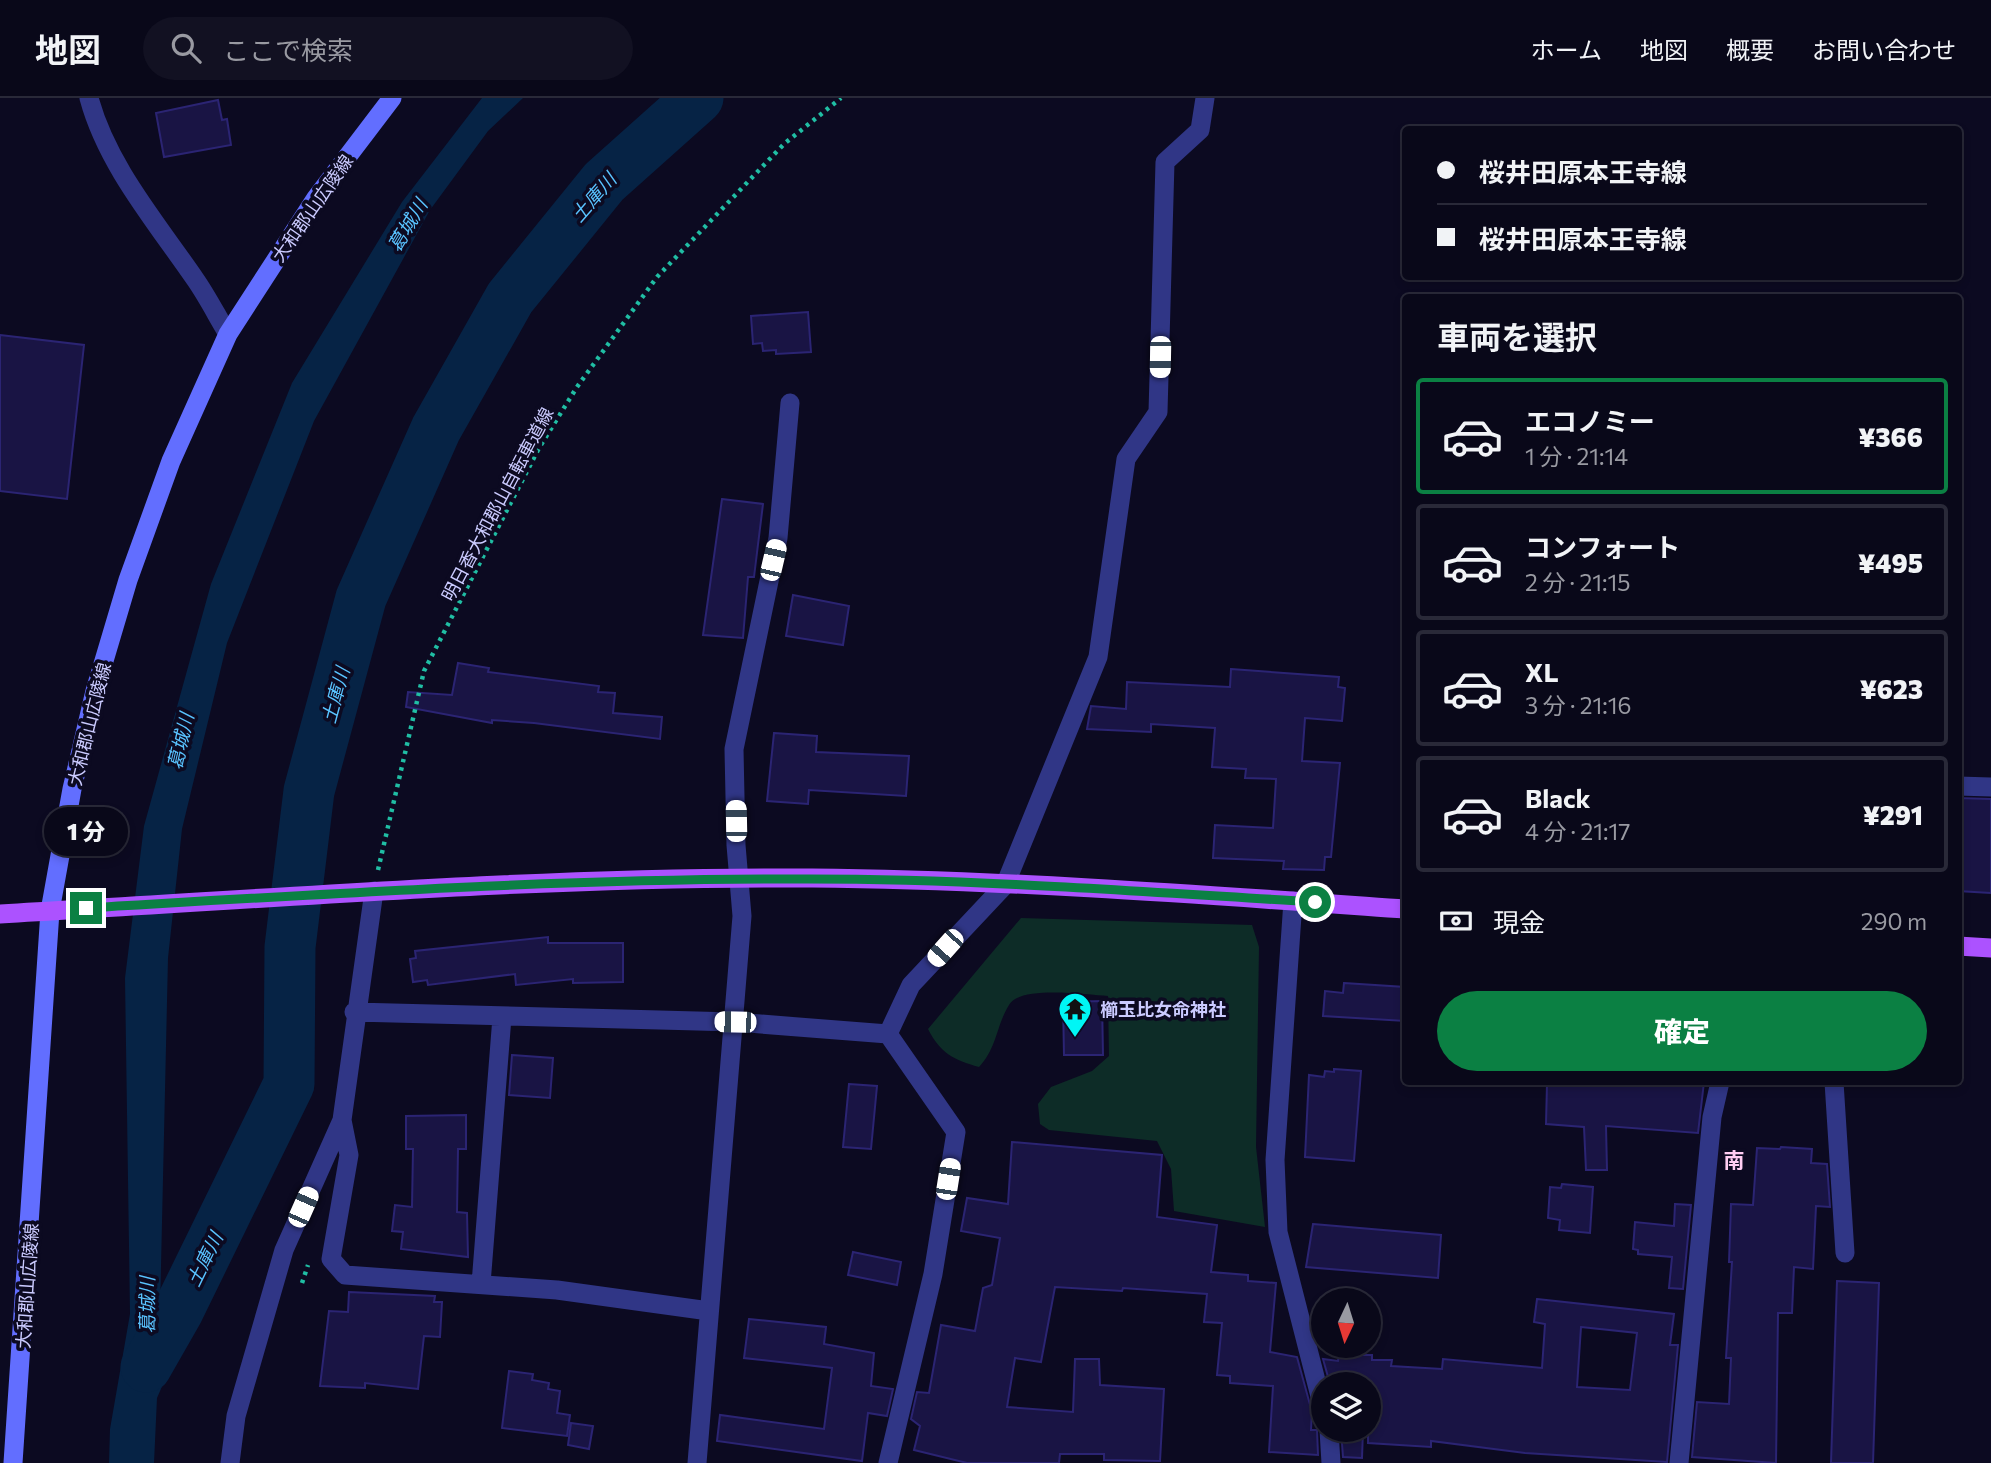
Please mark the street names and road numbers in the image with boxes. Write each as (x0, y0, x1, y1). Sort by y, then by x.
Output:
street label: 大和郡山広陵線 (267, 150, 357, 266)
street label: 明日香大和郡山自転車道線 (437, 403, 557, 605)
street label: 大和郡山広陵線 (63, 660, 115, 788)
street label: 大和郡山広陵線 (12, 1222, 42, 1350)

